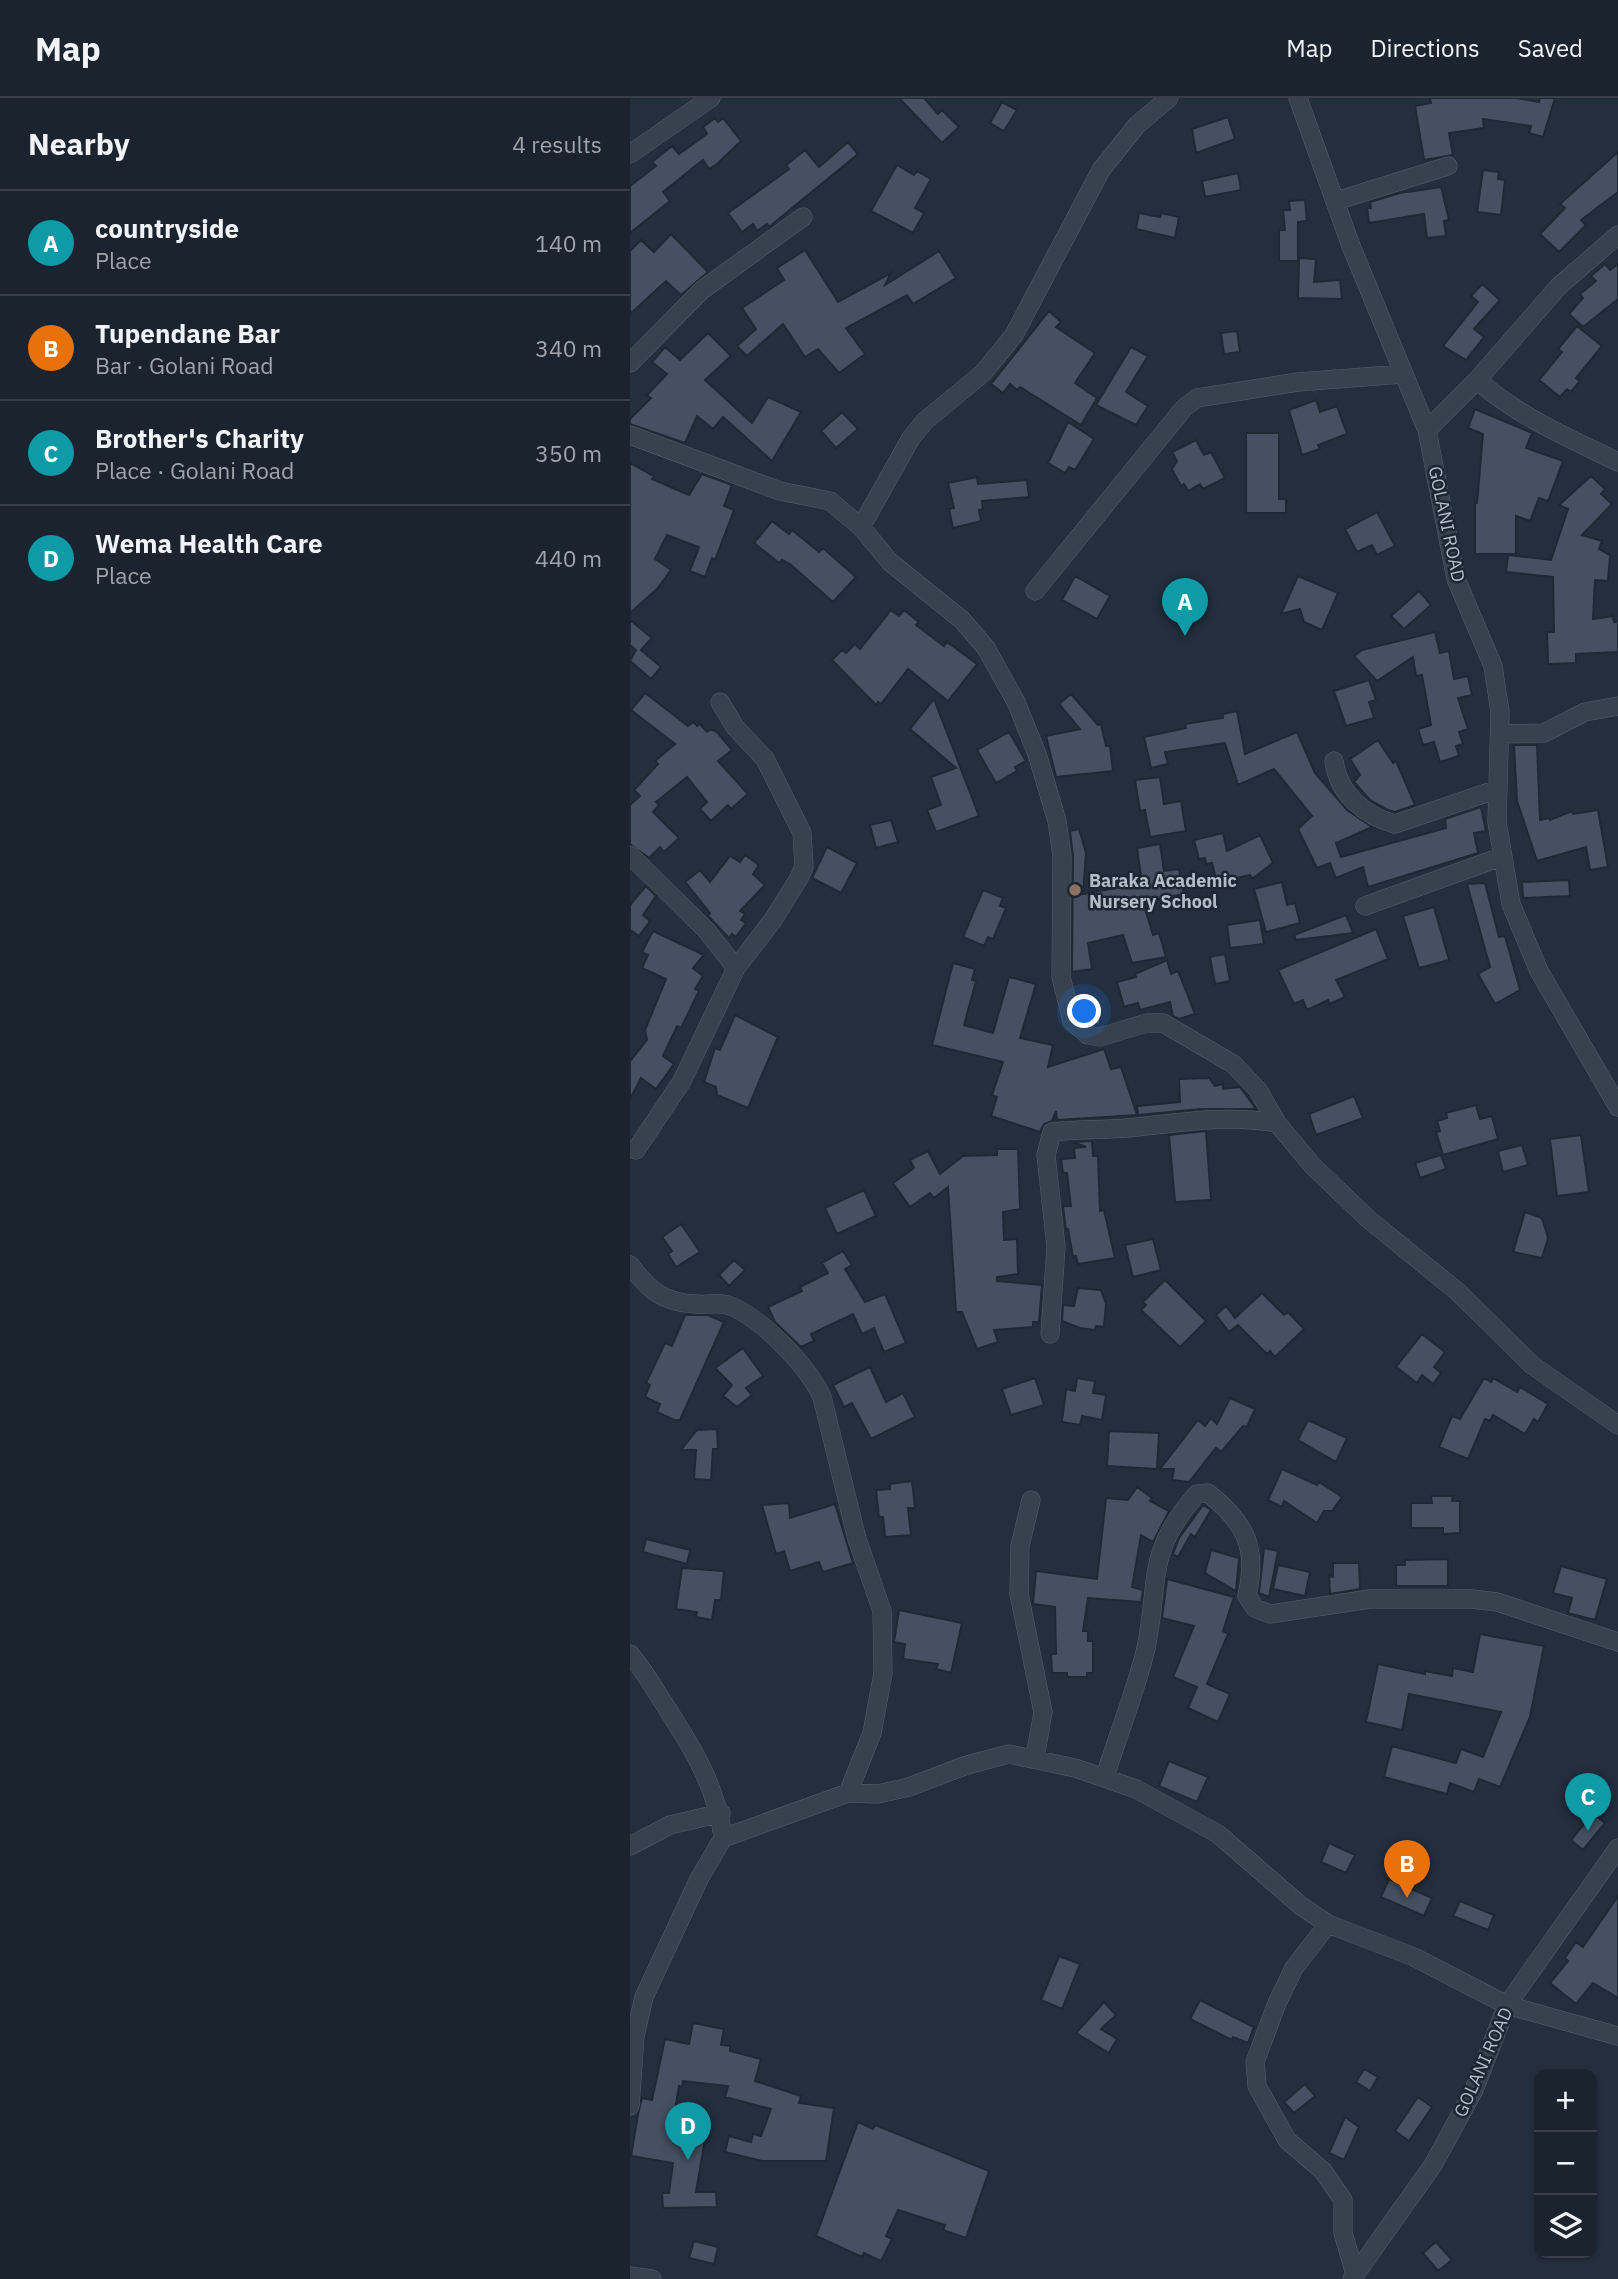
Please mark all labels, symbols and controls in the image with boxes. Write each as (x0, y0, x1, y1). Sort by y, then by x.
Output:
text: Map (35, 27, 101, 70)
text: Map (1286, 32, 1332, 64)
text: Directions (1370, 32, 1480, 64)
text: Saved (1518, 32, 1583, 64)
text: Nearby (28, 124, 130, 163)
text: 4 results (512, 129, 602, 159)
text: countryside (95, 211, 239, 245)
text: A (43, 228, 59, 258)
text: 140 m (535, 228, 602, 258)
text: Place (95, 245, 152, 275)
text: Tupendane Bar (95, 316, 280, 350)
text: B (43, 333, 59, 363)
text: 340 m (535, 333, 602, 363)
text: Bar · Golani Road (95, 350, 274, 380)
text: Brother's Charity (95, 421, 304, 455)
text: C (44, 438, 58, 468)
text: 350 m (535, 438, 602, 468)
text: Place · Golani Road (95, 455, 294, 485)
street label: GOLANI ROAD (1424, 464, 1470, 584)
text: Wema Health Care (95, 526, 323, 560)
text: D (43, 543, 59, 573)
text: 440 m (535, 543, 602, 573)
text: Place (95, 560, 152, 590)
pin: A (1162, 578, 1208, 636)
place label: Baraka Academic Nursery School (1089, 869, 1237, 913)
marker: Baraka Academic Nursery School (1067, 882, 1083, 898)
your location (1067, 994, 1101, 1028)
pin: C (1565, 1773, 1611, 1831)
pin: B (1384, 1840, 1430, 1898)
street label: GOLANI ROAD (1449, 2004, 1517, 2120)
map controls (1534, 2069, 1597, 2258)
button: + (1534, 2069, 1597, 2132)
pin: D (665, 2102, 711, 2160)
button: − (1534, 2132, 1597, 2195)
button: layers (1534, 2195, 1597, 2258)

